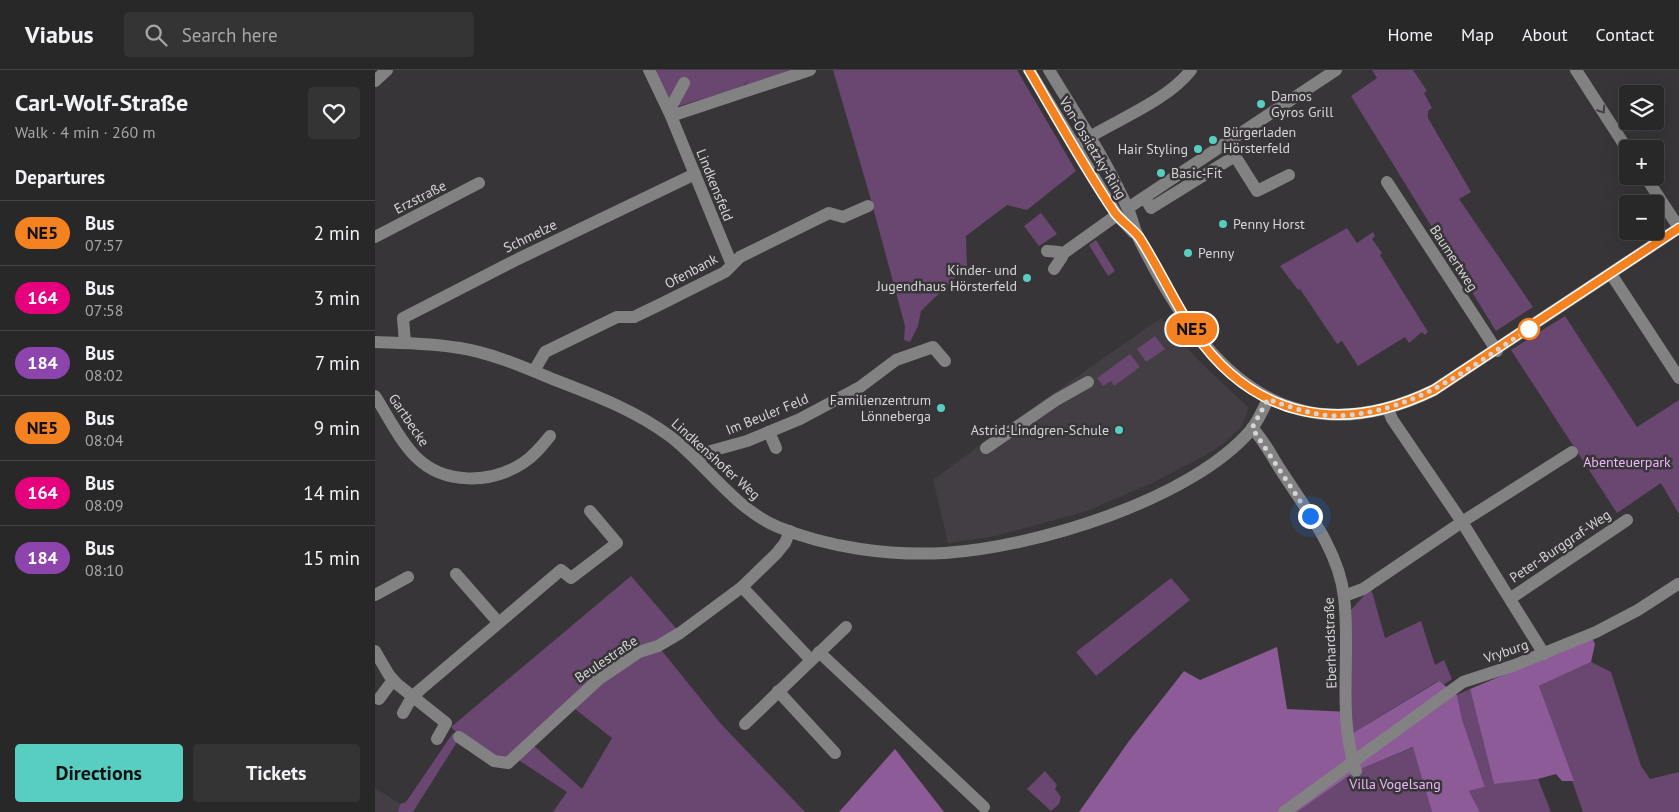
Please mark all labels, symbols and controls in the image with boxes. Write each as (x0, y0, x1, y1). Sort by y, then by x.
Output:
search box (124, 12, 474, 57)
text: Viabus (25, 19, 94, 50)
icon: search (142, 21, 170, 49)
text: Search here (182, 23, 278, 47)
text: Home (1387, 23, 1433, 46)
text: Map (1461, 23, 1494, 46)
text: About (1522, 23, 1568, 46)
text: Contact (1596, 23, 1654, 46)
map controls (1619, 85, 1664, 240)
button: layers (1619, 85, 1664, 130)
text: Carl-Wolf-Straße (15, 87, 188, 118)
button: heart (308, 87, 360, 139)
place label: Damos Gyros Grill (1271, 87, 1333, 121)
street label: Von-Ossietzky-Ring (1055, 93, 1131, 202)
marker: Damos Gyros Grill (1255, 98, 1267, 110)
one-way arrow (1595, 104, 1605, 113)
text: Walk · 4 min · 260 m (15, 122, 155, 142)
place label: Bürgerladen Hörsterfeld (1223, 123, 1296, 157)
marker: Bürgerladen Hörsterfeld (1207, 134, 1219, 146)
place label: Hair Styling (1118, 140, 1188, 158)
button: + (1619, 140, 1664, 185)
marker: Hair Styling (1192, 143, 1204, 155)
street label: Lindkensfeld (692, 146, 738, 224)
place label: Basic-Fit (1171, 164, 1222, 182)
text: Departures (15, 165, 105, 189)
marker: Basic-Fit (1155, 167, 1167, 179)
street label: Erzstraße (391, 176, 449, 218)
button: − (1619, 195, 1664, 240)
text: Bus (85, 211, 114, 235)
street label: Schmelze (500, 215, 560, 257)
place label: Penny Horst (1233, 215, 1305, 233)
marker: Penny Horst (1217, 218, 1229, 230)
text: NE5 (27, 221, 58, 244)
text: 2 min (314, 221, 360, 245)
street label: Baumertweg (1426, 221, 1482, 295)
text: 07:57 (85, 235, 123, 255)
place label: Penny (1198, 244, 1235, 262)
marker: Penny (1182, 247, 1194, 259)
street label: Ofenbank (661, 249, 721, 292)
place label: Kinder- und Jugendhaus Hörsterfeld (876, 261, 1017, 295)
marker: Kinder- und Jugendhaus Hörsterfeld (1021, 272, 1033, 284)
text: Bus (85, 276, 114, 300)
text: 164 (27, 286, 58, 309)
text: 3 min (314, 286, 360, 310)
text: 07:58 (85, 300, 123, 320)
line badge: NE5 (1163, 313, 1221, 345)
text: NE5 (1176, 317, 1208, 340)
unlabelled marker (1518, 318, 1540, 340)
text: Bus (85, 341, 114, 365)
text: 184 (27, 351, 58, 374)
text: 7 min (315, 351, 360, 375)
text: 08:02 (85, 365, 123, 385)
street label: Im Beuler Feld (723, 389, 811, 439)
street label: Gartbecke (385, 390, 433, 450)
place label: Familienzentrum Lönneberga (830, 391, 931, 425)
marker: Familienzentrum Lönneberga (935, 402, 947, 414)
text: Bus (85, 406, 114, 430)
street label: Lindkenshofer Weg (668, 414, 764, 504)
text: NE5 (27, 416, 58, 439)
text: 9 min (314, 416, 360, 440)
place label: Astrid-Lindgren-Schule (971, 421, 1109, 439)
marker: Astrid-Lindgren-Schule (1113, 424, 1125, 436)
text: 08:04 (85, 430, 123, 450)
park label: Abenteuerpark (1583, 453, 1671, 471)
text: Bus (85, 471, 114, 495)
text: 164 (27, 481, 58, 504)
text: 14 min (303, 481, 360, 505)
text: 08:09 (85, 495, 123, 515)
your location (1298, 504, 1323, 529)
street label: Peter-Burggraf-Weg (1506, 506, 1614, 586)
text: Bus (85, 536, 114, 560)
text: 184 (27, 546, 58, 569)
text: 15 min (303, 546, 360, 570)
text: 08:10 (85, 560, 123, 580)
street label: Eberhardstraße (1319, 597, 1341, 689)
street label: Beulestraße (571, 631, 641, 687)
street label: Vryburg (1480, 635, 1531, 667)
button: Directions (15, 744, 183, 802)
button: Tickets (193, 744, 360, 802)
park label: Villa Vogelsang (1348, 775, 1441, 793)

